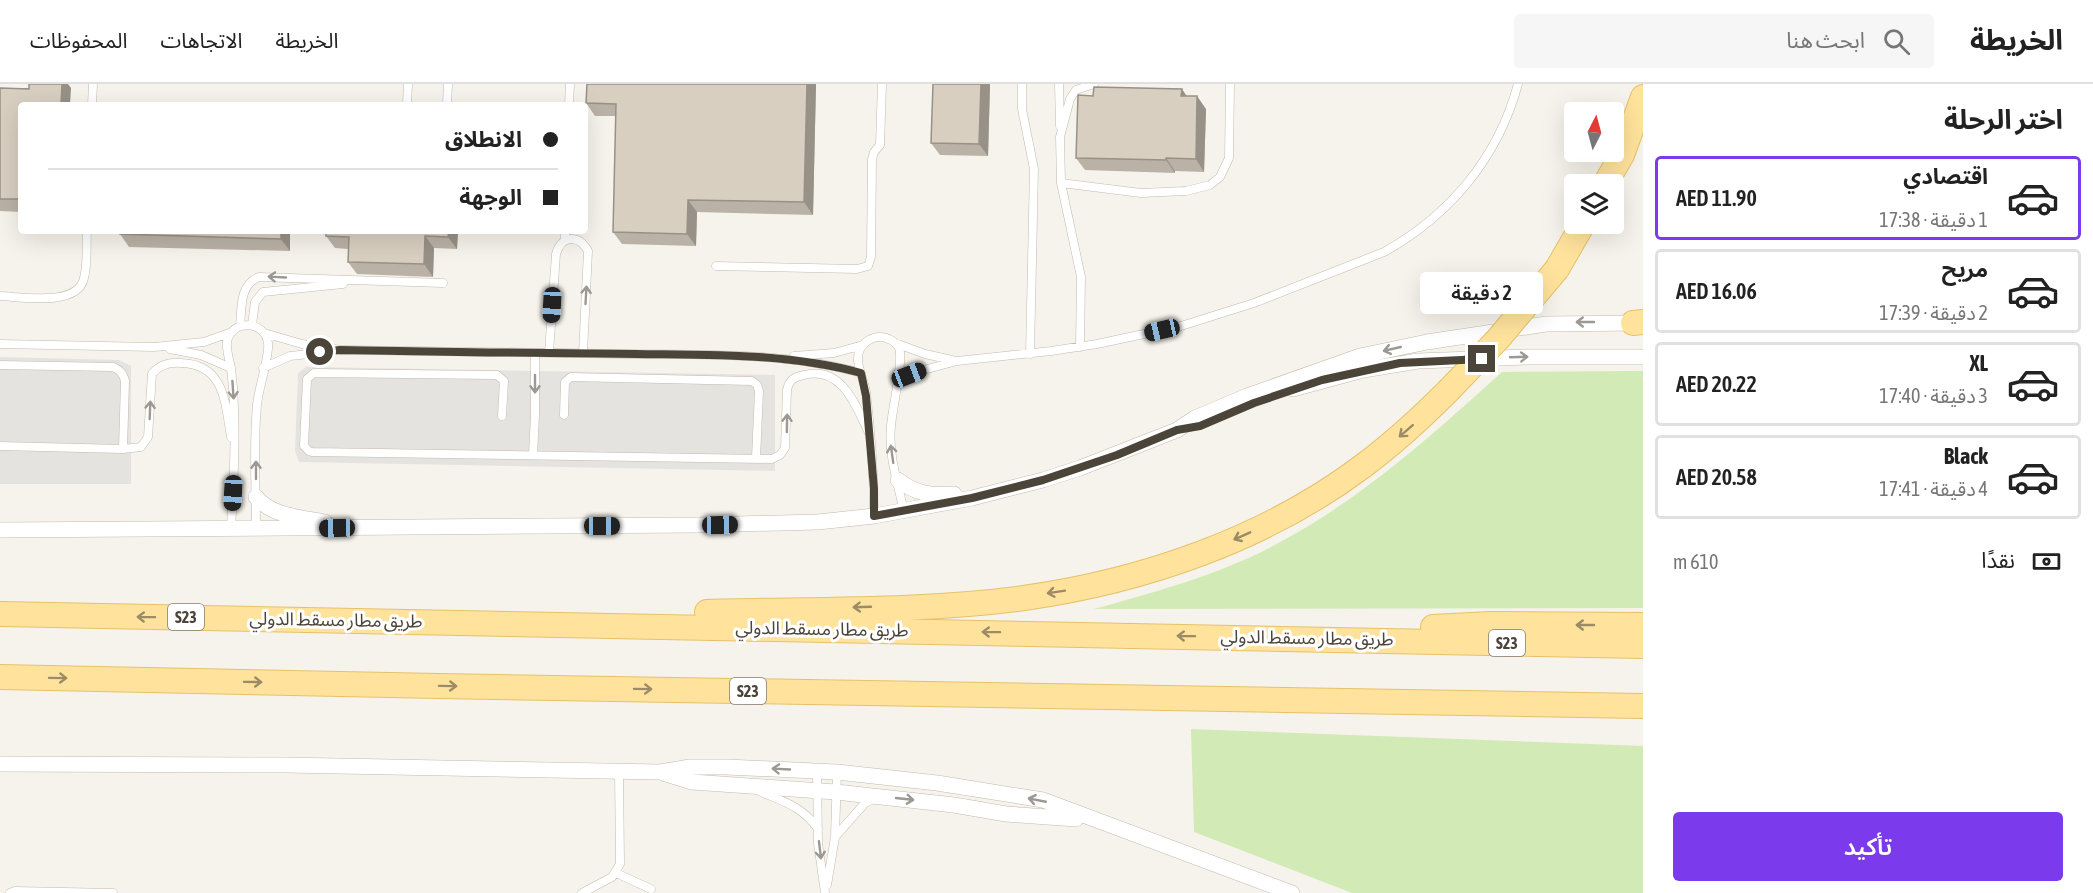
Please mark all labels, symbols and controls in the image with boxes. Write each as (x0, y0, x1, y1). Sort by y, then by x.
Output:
search box (1514, 14, 1934, 68)
text: الخريطة (1970, 24, 2063, 56)
icon: search (1880, 25, 1913, 58)
text: ابحث هنا (1786, 27, 1865, 53)
text: المحفوظات (30, 28, 127, 52)
text: الاتجاهات (160, 28, 242, 52)
text: الخريطة (275, 28, 338, 52)
north arrow (1564, 102, 1624, 162)
map controls (1564, 102, 1624, 234)
text: اختر الرحلة (1944, 104, 2063, 135)
text: الانطلاق (445, 126, 522, 152)
text: اقتصادي (1903, 163, 1988, 189)
icon: car (2006, 171, 2060, 225)
button: layers (1564, 174, 1624, 234)
text: الوجهة (459, 184, 522, 210)
text: AED 11.90 (1676, 185, 1757, 211)
text: 1 دقيقة · 17:38 (1879, 208, 1988, 231)
text: مريح (1942, 256, 1988, 282)
icon: car (2006, 264, 2060, 318)
one-way arrow (268, 272, 288, 283)
callout: 2 دقيقة (1420, 272, 1544, 314)
text: AED 16.06 (1676, 278, 1757, 304)
text: 2 دقيقة (1451, 281, 1512, 304)
one-way arrow (580, 286, 591, 306)
car (542, 287, 562, 323)
text: 2 دقيقة · 17:39 (1879, 301, 1988, 324)
car (1142, 317, 1182, 343)
one-way arrow (1575, 317, 1595, 328)
route start (306, 338, 333, 365)
one-way arrow (1382, 344, 1401, 356)
route end (1468, 345, 1495, 372)
text: XL (1970, 350, 1988, 376)
one-way arrow (1508, 352, 1528, 363)
icon: car (2006, 357, 2060, 411)
car (889, 360, 929, 390)
text: AED 20.22 (1676, 371, 1757, 397)
one-way arrow (529, 374, 541, 394)
one-way arrow (228, 380, 239, 400)
text: 3 دقيقة · 17:40 (1879, 384, 1988, 407)
one-way arrow (144, 401, 155, 421)
one-way arrow (781, 414, 792, 434)
one-way arrow (1398, 425, 1414, 438)
text: Black (1944, 443, 1988, 469)
one-way arrow (886, 445, 897, 465)
icon: car (2006, 450, 2060, 504)
one-way arrow (250, 461, 262, 481)
text: AED 20.58 (1676, 464, 1757, 490)
car (223, 475, 243, 511)
text: 4 دقيقة · 17:41 (1879, 477, 1988, 500)
car (702, 516, 738, 534)
car (584, 517, 620, 535)
car (319, 519, 355, 537)
one-way arrow (1234, 531, 1252, 542)
icon: cash (2030, 545, 2063, 578)
text: نقدًا (1981, 547, 2015, 573)
text: 610 m (1673, 550, 1718, 573)
one-way arrow (1047, 587, 1066, 598)
one-way arrow (852, 602, 872, 613)
road number: S23 (168, 604, 204, 630)
street label: طريق مطار مسقط الدولي (249, 607, 423, 635)
one-way arrow (137, 611, 157, 622)
street label: طريق مطار مسقط الدولي (735, 616, 909, 644)
one-way arrow (1575, 619, 1595, 631)
street label: طريق مطار مسقط الدولي (1220, 625, 1394, 653)
one-way arrow (982, 627, 1002, 638)
one-way arrow (1177, 630, 1197, 642)
road number: S23 (1489, 630, 1525, 656)
one-way arrow (48, 672, 68, 684)
one-way arrow (243, 676, 263, 688)
road number: S23 (730, 678, 766, 704)
one-way arrow (438, 680, 458, 692)
one-way arrow (633, 683, 653, 695)
one-way arrow (772, 764, 792, 775)
one-way arrow (895, 794, 915, 805)
one-way arrow (1028, 794, 1047, 805)
button: تأكيد (1673, 812, 2063, 881)
one-way arrow (814, 840, 825, 860)

